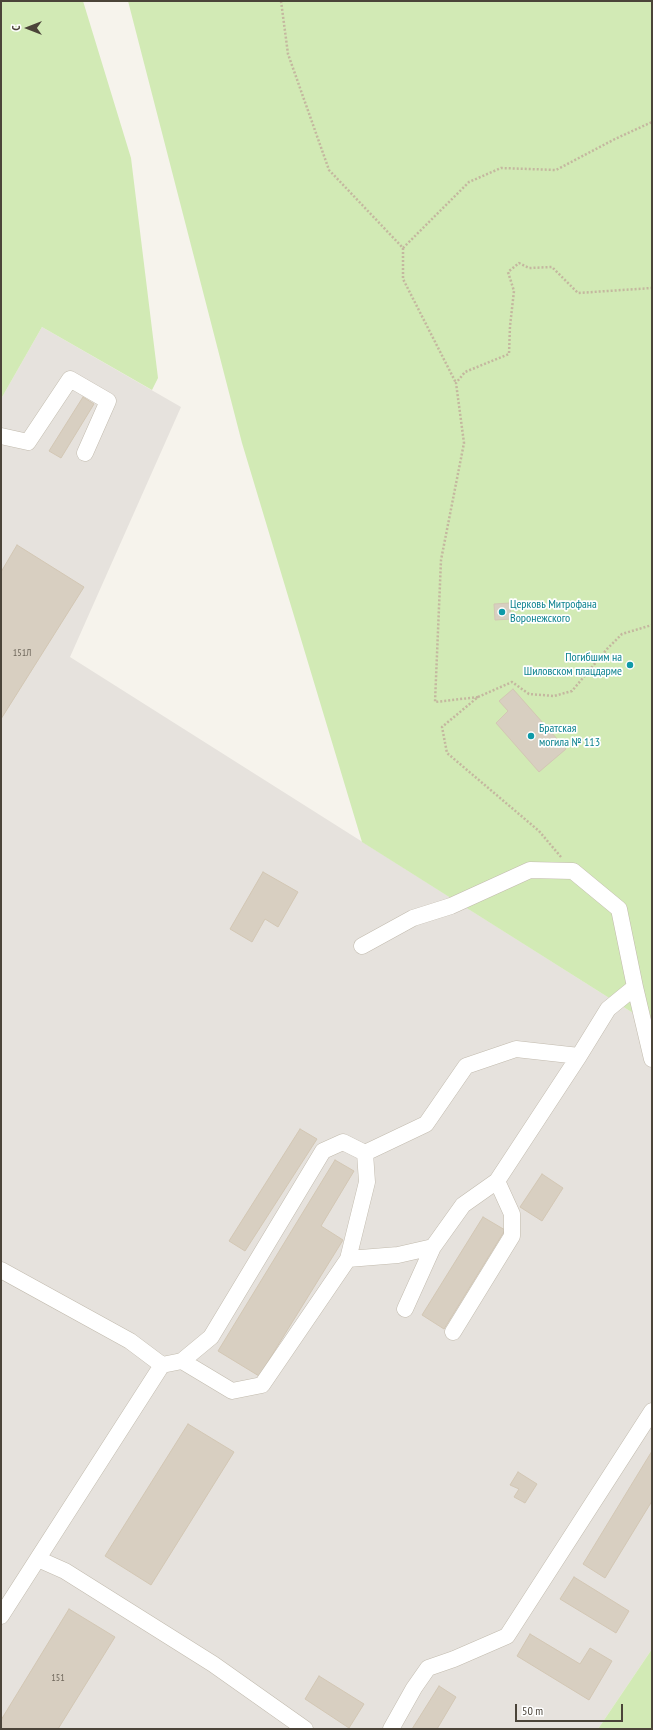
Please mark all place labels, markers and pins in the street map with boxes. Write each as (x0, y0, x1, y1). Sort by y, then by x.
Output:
place label: Церковь Митрофана Воронежского (510, 598, 597, 626)
marker: Церковь Митрофана Воронежского (497, 607, 507, 617)
place label: Погибшим на Шиловском плацдарме (524, 651, 622, 679)
marker: Погибшим на Шиловском плацдарме (625, 660, 635, 670)
place label: Братская могила № 113 (539, 722, 600, 750)
marker: Братская могила № 113 (526, 731, 536, 741)

